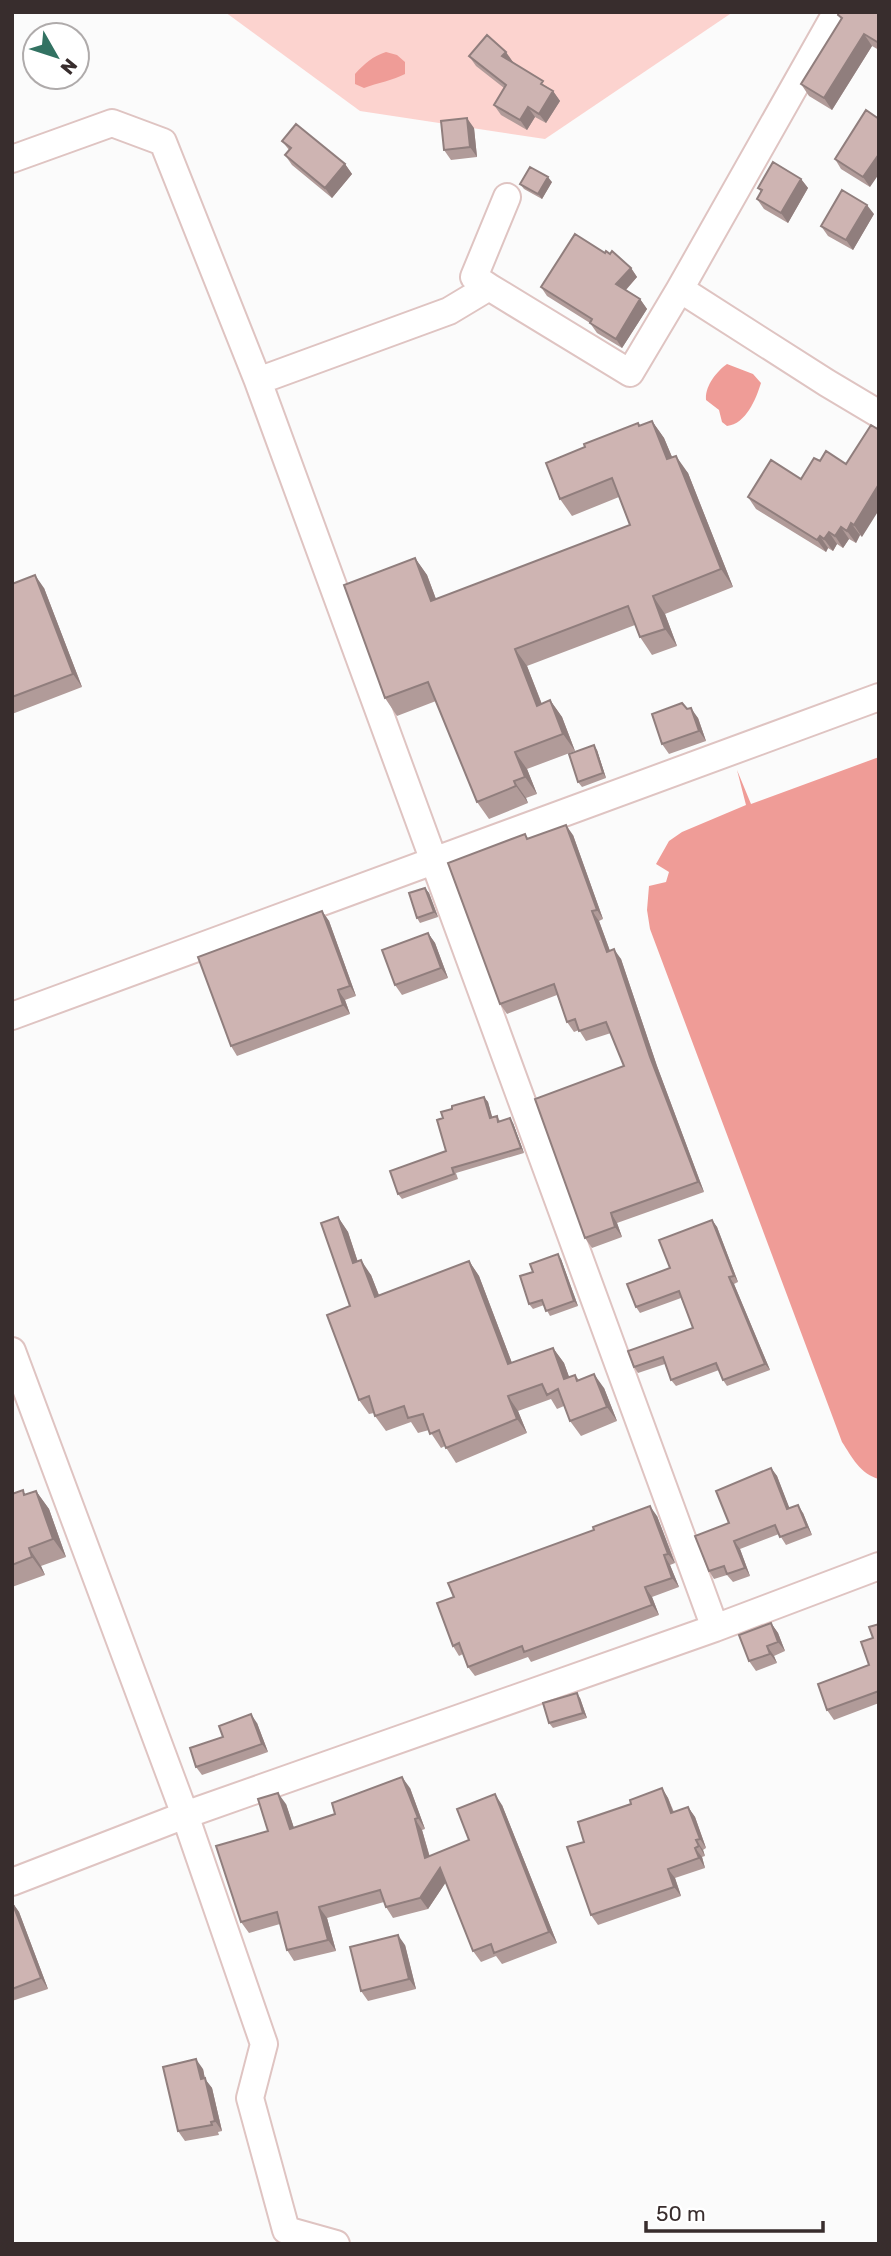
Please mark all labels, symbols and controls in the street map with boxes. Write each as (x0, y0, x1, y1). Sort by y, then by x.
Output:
north arrow (21, 21, 91, 91)
text: N (56, 54, 82, 79)
scale bar (646, 2190, 823, 2234)
text: 50 m (656, 2201, 706, 2226)

